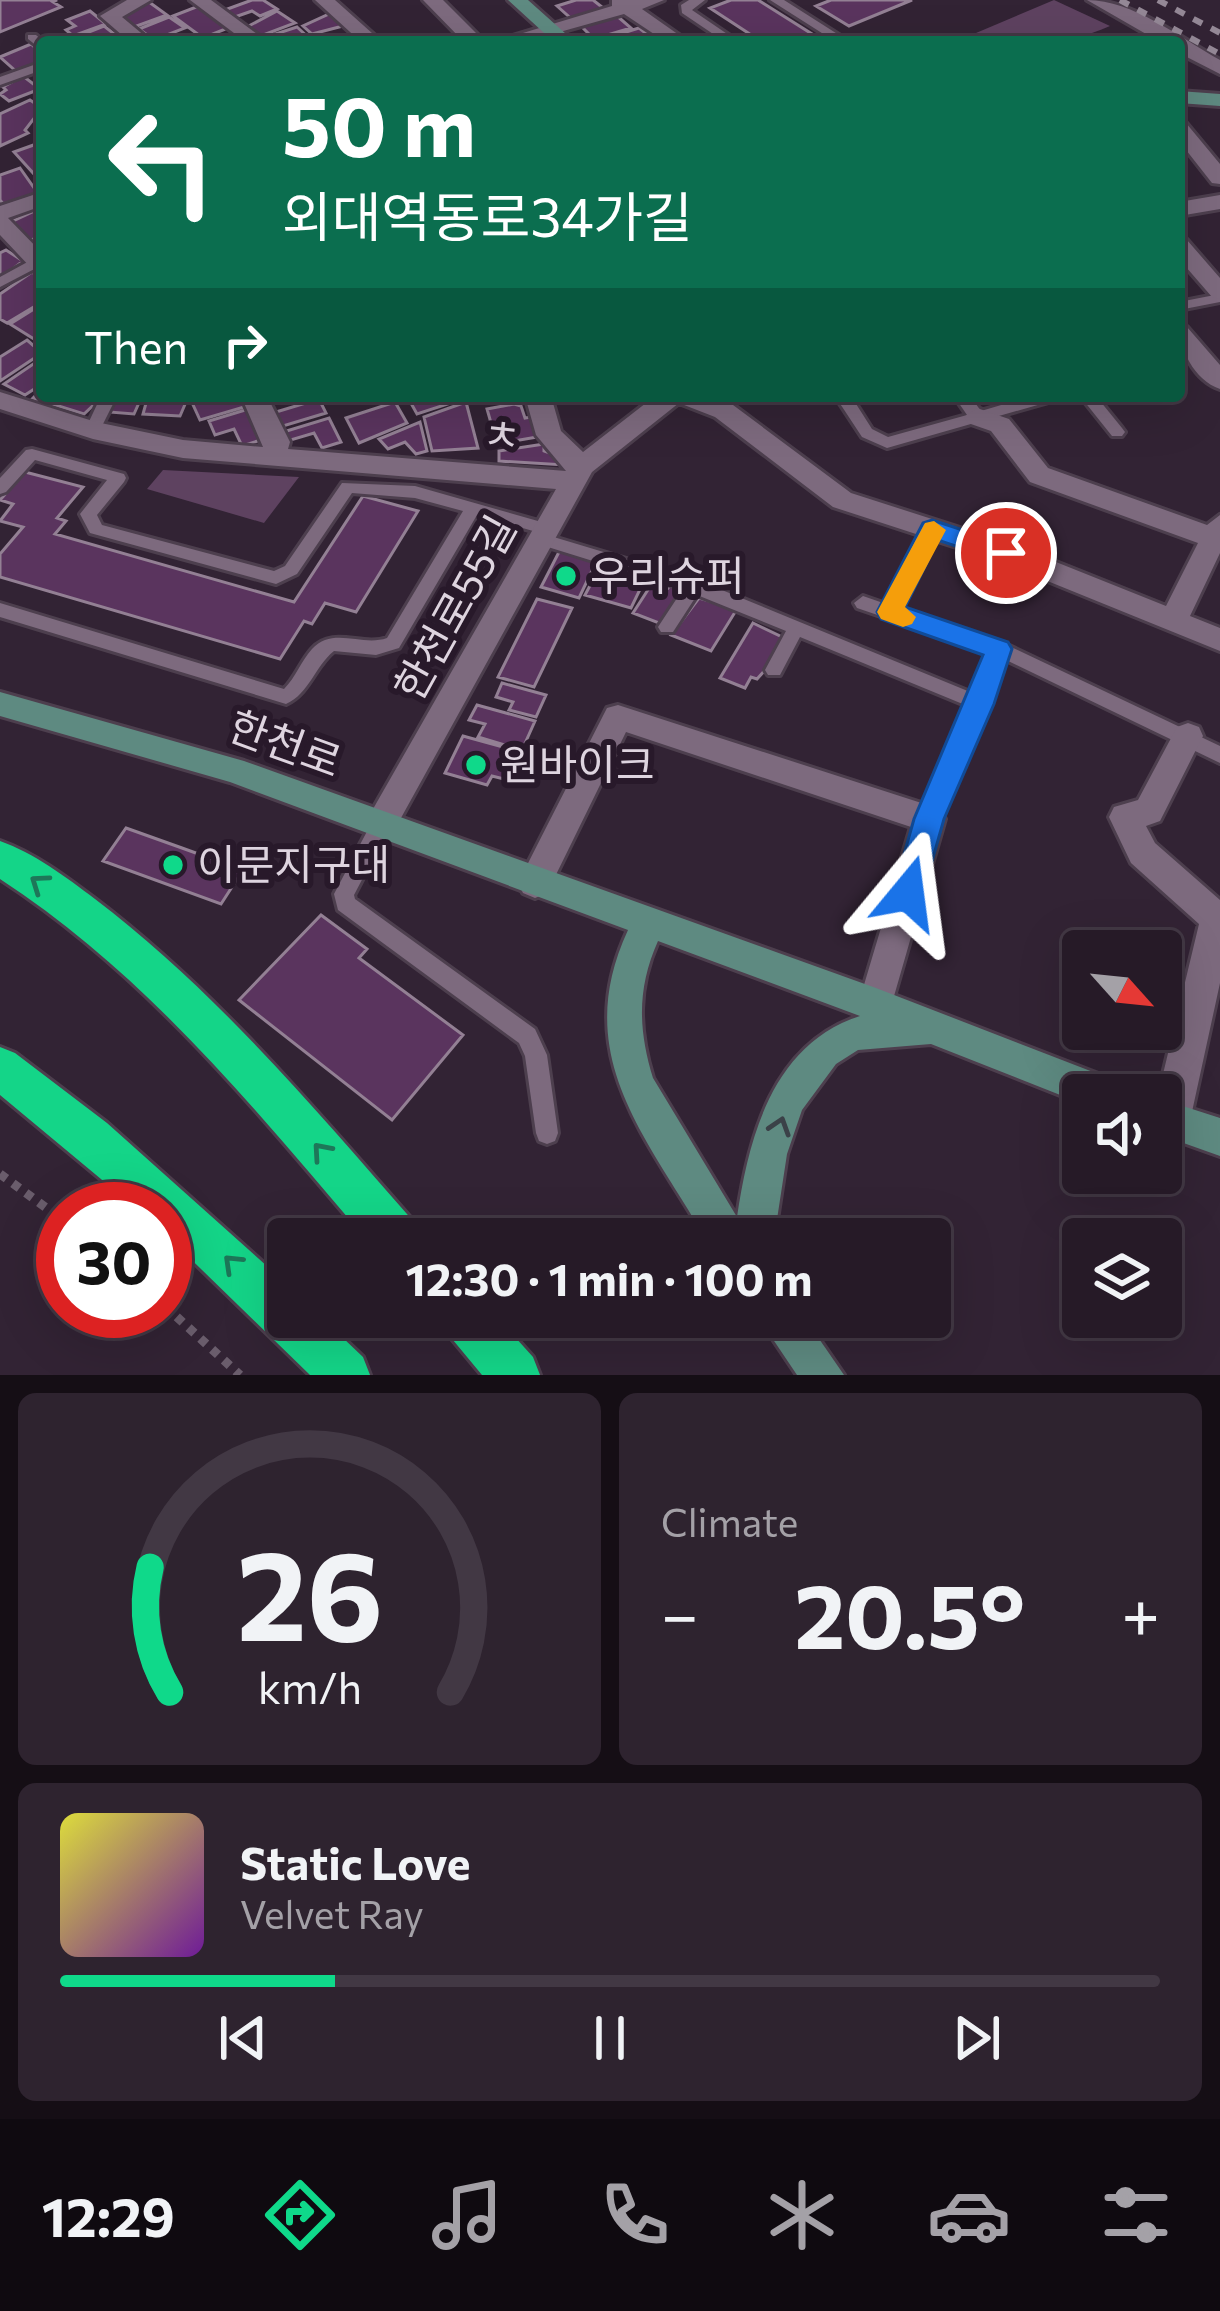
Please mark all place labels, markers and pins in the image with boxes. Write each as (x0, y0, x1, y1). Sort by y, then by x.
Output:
pin (955, 502, 1057, 604)
place label: 우리슈퍼 (590, 548, 745, 600)
marker: 우리슈퍼 (553, 563, 579, 589)
place label: 원바이크 (500, 737, 655, 789)
marker: 원바이크 (463, 752, 489, 778)
place label: 이문지구대 (197, 837, 390, 889)
marker: 이문지구대 (160, 852, 186, 878)

